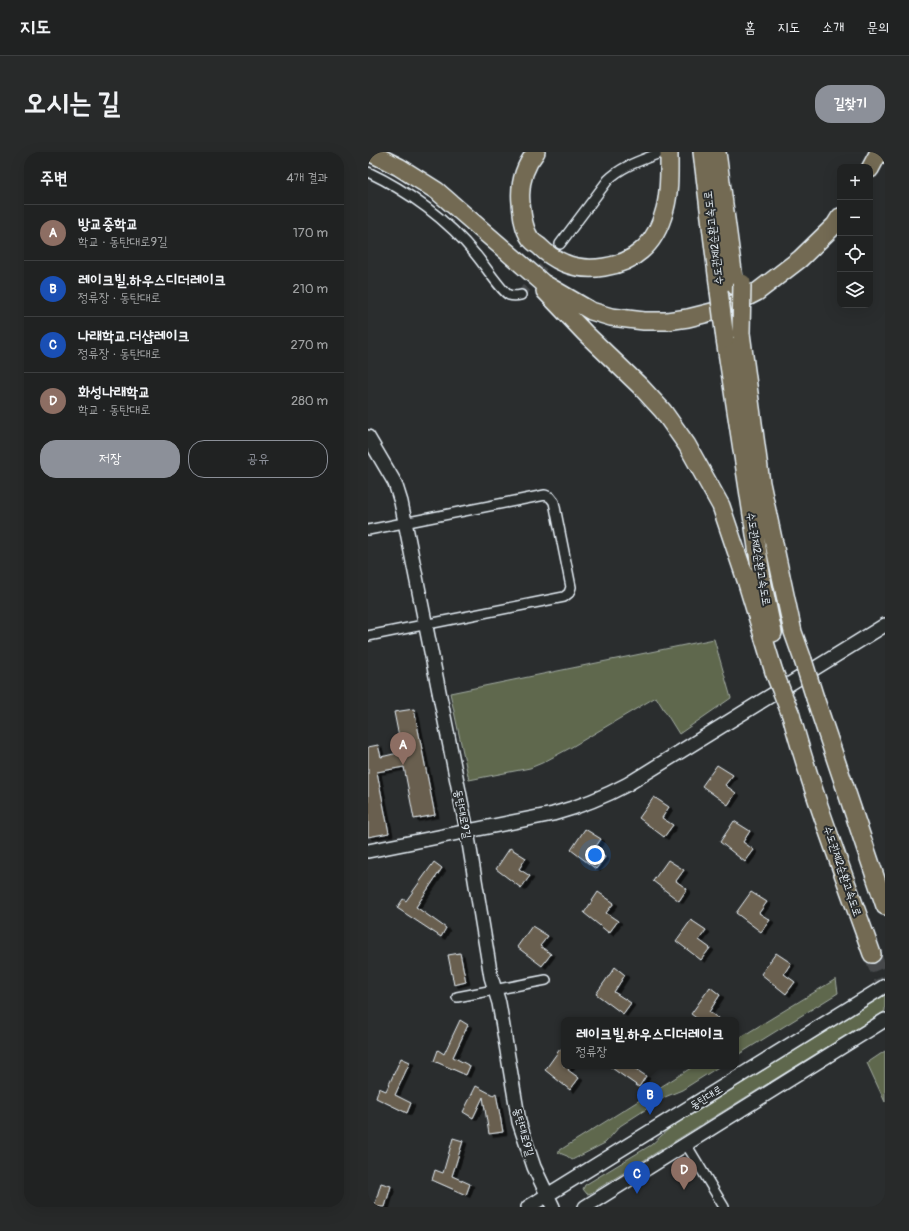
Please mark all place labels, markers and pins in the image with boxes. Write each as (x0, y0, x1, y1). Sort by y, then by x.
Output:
pin: A (390, 732, 416, 765)
pin: B (637, 1082, 663, 1115)
pin: D (671, 1157, 697, 1190)
pin: C (624, 1161, 650, 1194)

